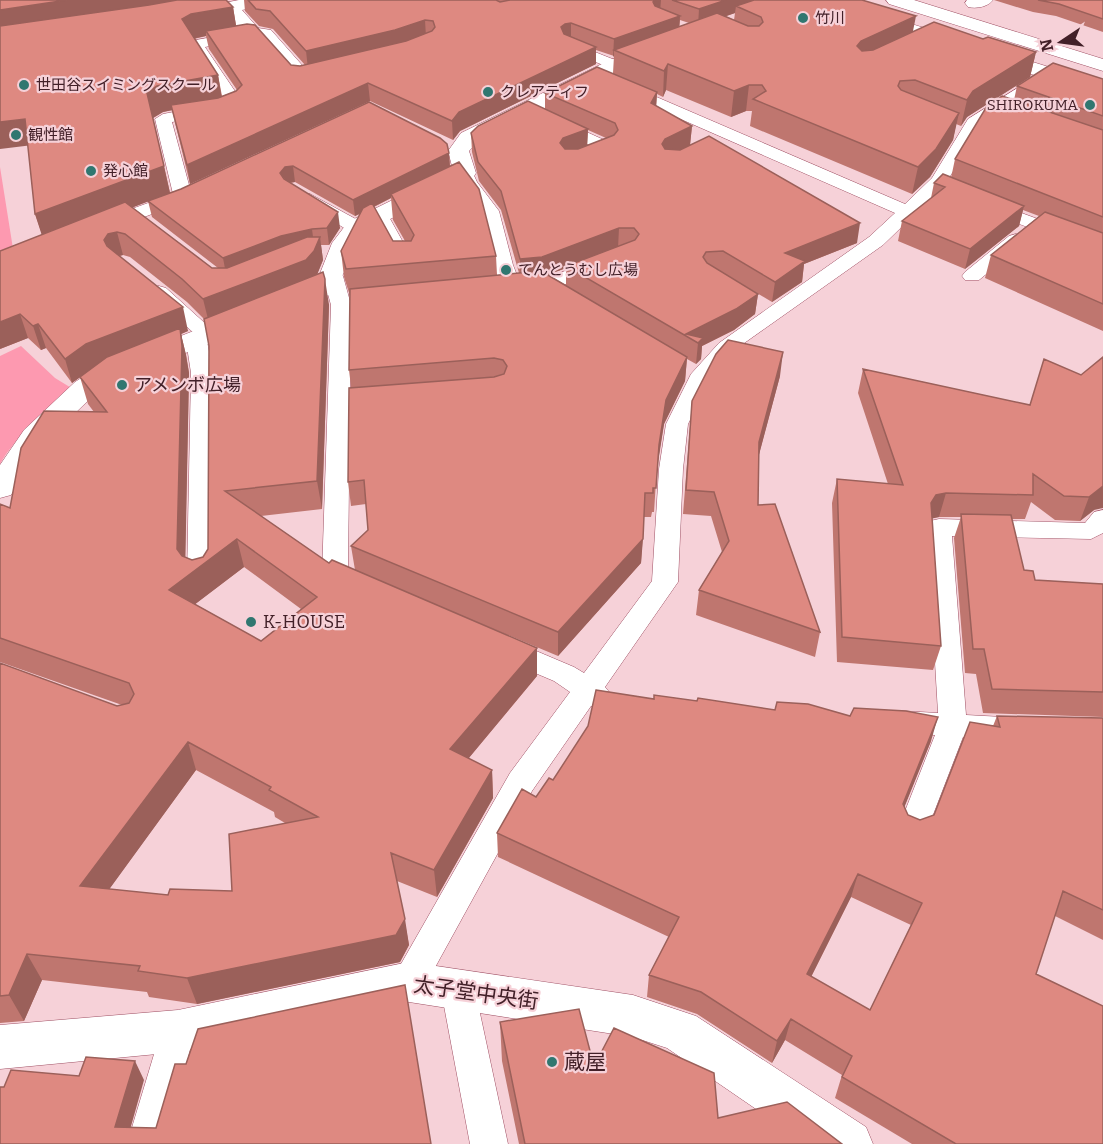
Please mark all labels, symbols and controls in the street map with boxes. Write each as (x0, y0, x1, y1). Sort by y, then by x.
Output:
place label: 竹川 (815, 9, 845, 27)
marker: 竹川 (796, 11, 810, 25)
north arrow (1031, 12, 1091, 72)
text: N (1036, 37, 1058, 53)
place label: 世田谷スイミングスクール (36, 76, 216, 94)
marker: 世田谷スイミングスクール (17, 78, 31, 92)
place label: クレアティフ (500, 83, 589, 101)
marker: クレアティフ (481, 85, 495, 99)
place label: SHIROKUMA (987, 96, 1078, 114)
marker: SHIROKUMA (1083, 98, 1097, 112)
place label: 観性館 (28, 126, 73, 144)
marker: 観性館 (9, 128, 23, 142)
place label: 発心館 (103, 162, 148, 180)
marker: 発心館 (84, 164, 98, 178)
place label: てんとうむし広場 (518, 261, 638, 279)
marker: てんとうむし広場 (499, 263, 513, 277)
place label: アメンボ広場 (134, 374, 241, 396)
marker: アメンボ広場 (115, 378, 129, 392)
place label: K-HOUSE (263, 611, 345, 633)
marker: K-HOUSE (244, 615, 258, 629)
street label: 太子堂中央街 (412, 971, 540, 1015)
place label: 蔵屋 (564, 1049, 606, 1075)
marker: 蔵屋 (545, 1055, 559, 1069)

